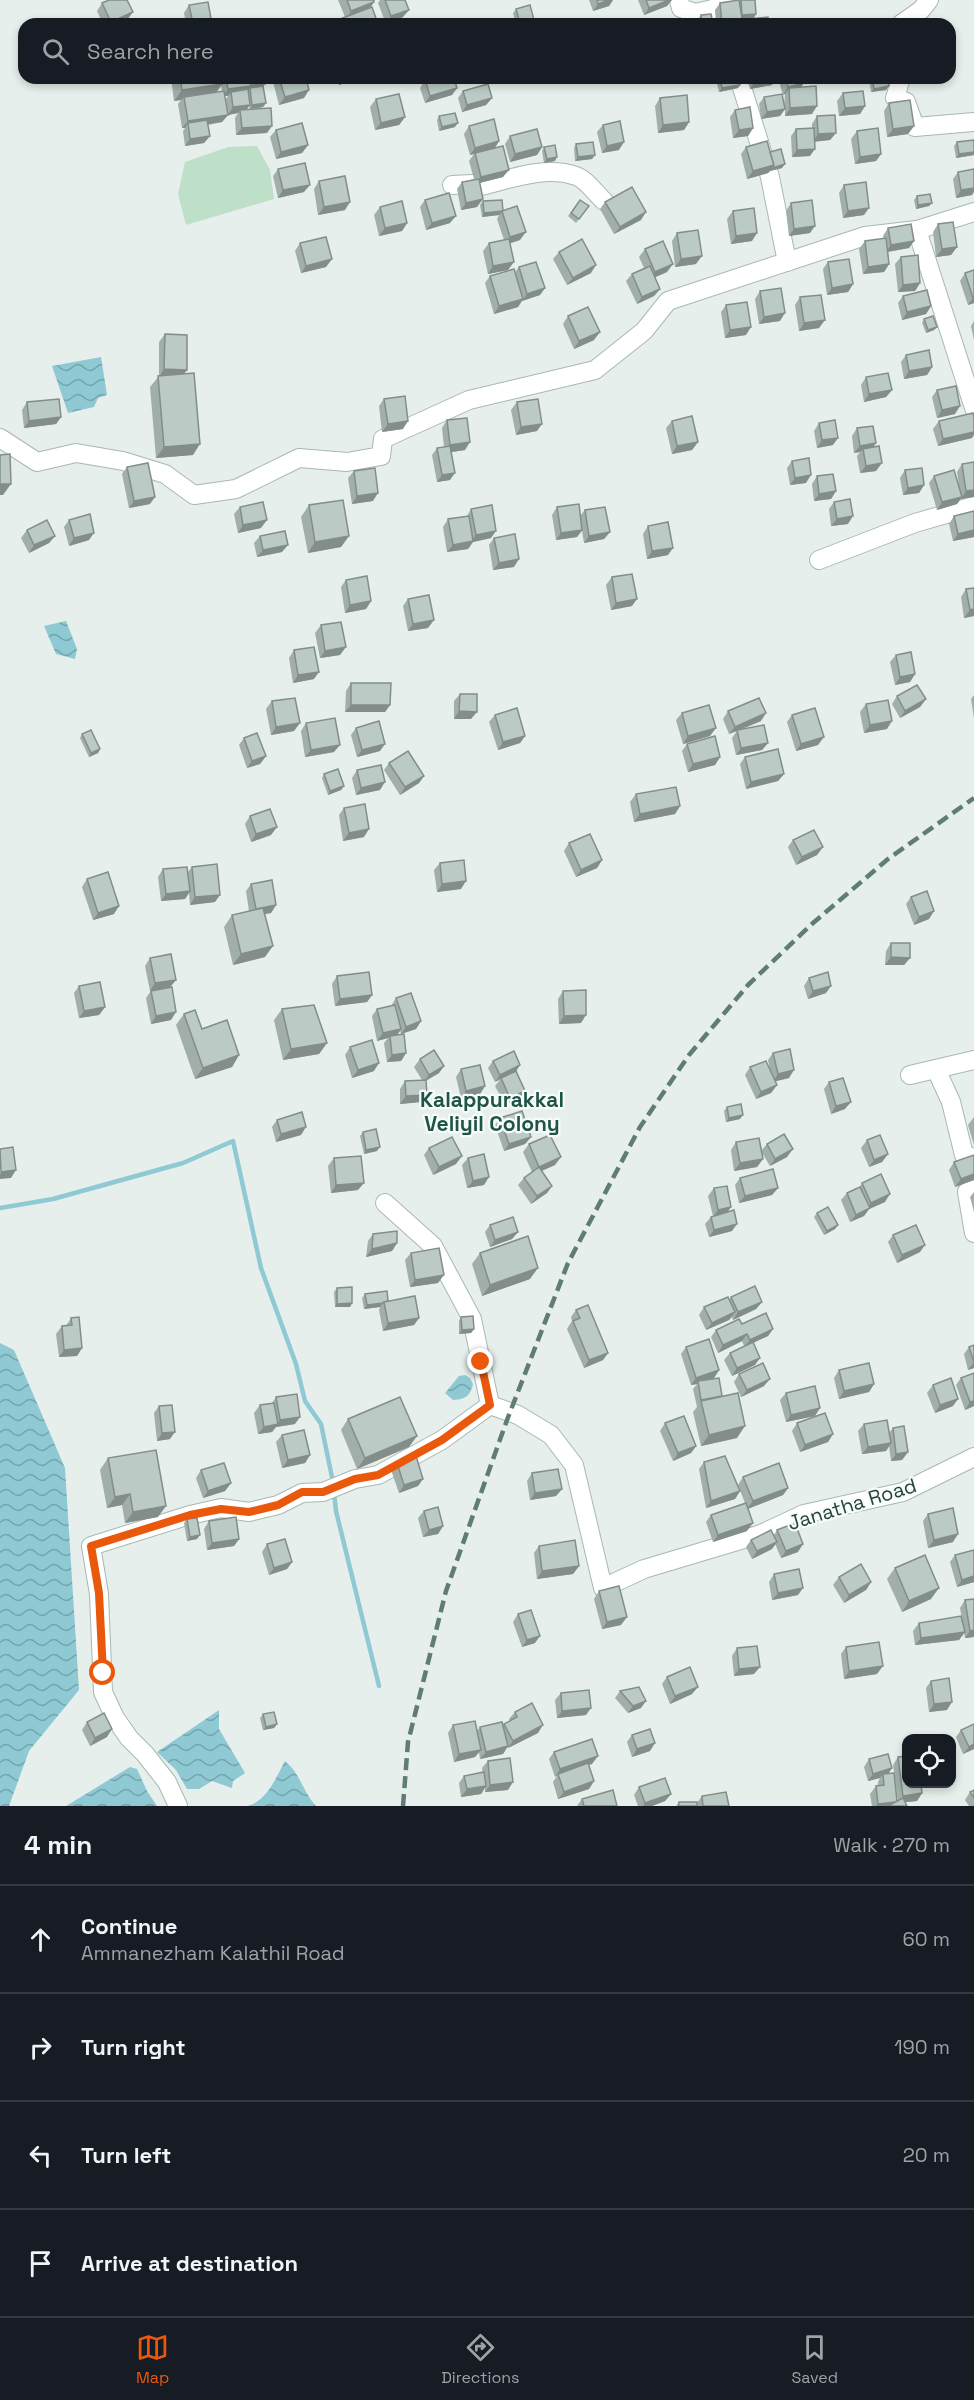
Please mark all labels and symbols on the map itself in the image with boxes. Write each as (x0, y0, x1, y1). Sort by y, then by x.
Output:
district label: Kalappurakkal Veliyil Colony (420, 1086, 564, 1137)
route end (467, 1348, 493, 1374)
street label: Janatha Road (785, 1472, 919, 1536)
route start (89, 1659, 115, 1685)

